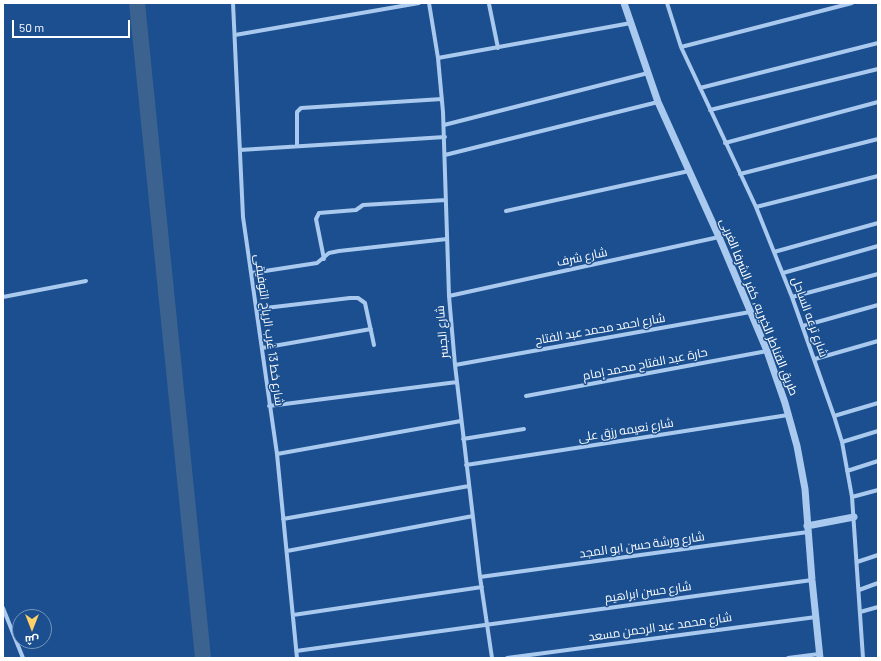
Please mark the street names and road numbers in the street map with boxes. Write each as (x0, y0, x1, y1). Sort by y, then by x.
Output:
street label: طريق القناطر الخيريه, كفر الشرفا الغربى (717, 216, 801, 398)
street label: شارع شرف (555, 245, 609, 269)
street label: شارع خط 13 غرب الرياح التوفيقى (251, 253, 287, 407)
street label: شارع ترعه الساحل (789, 275, 831, 359)
street label: شارع الجسر (433, 305, 451, 359)
street label: شارع احمد محمد عبد الفتاح (534, 310, 666, 348)
street label: حارة عبد الفتاح محمد إمام (581, 345, 709, 383)
street label: شارع نعيمه رزق على (577, 415, 675, 445)
street label: شارع ورشة حسن ابو المجد (579, 529, 705, 561)
street label: شارع حسن ابراهيم (604, 579, 692, 605)
street label: شارع محمد عبد الرحمن مسعد (587, 610, 733, 644)

